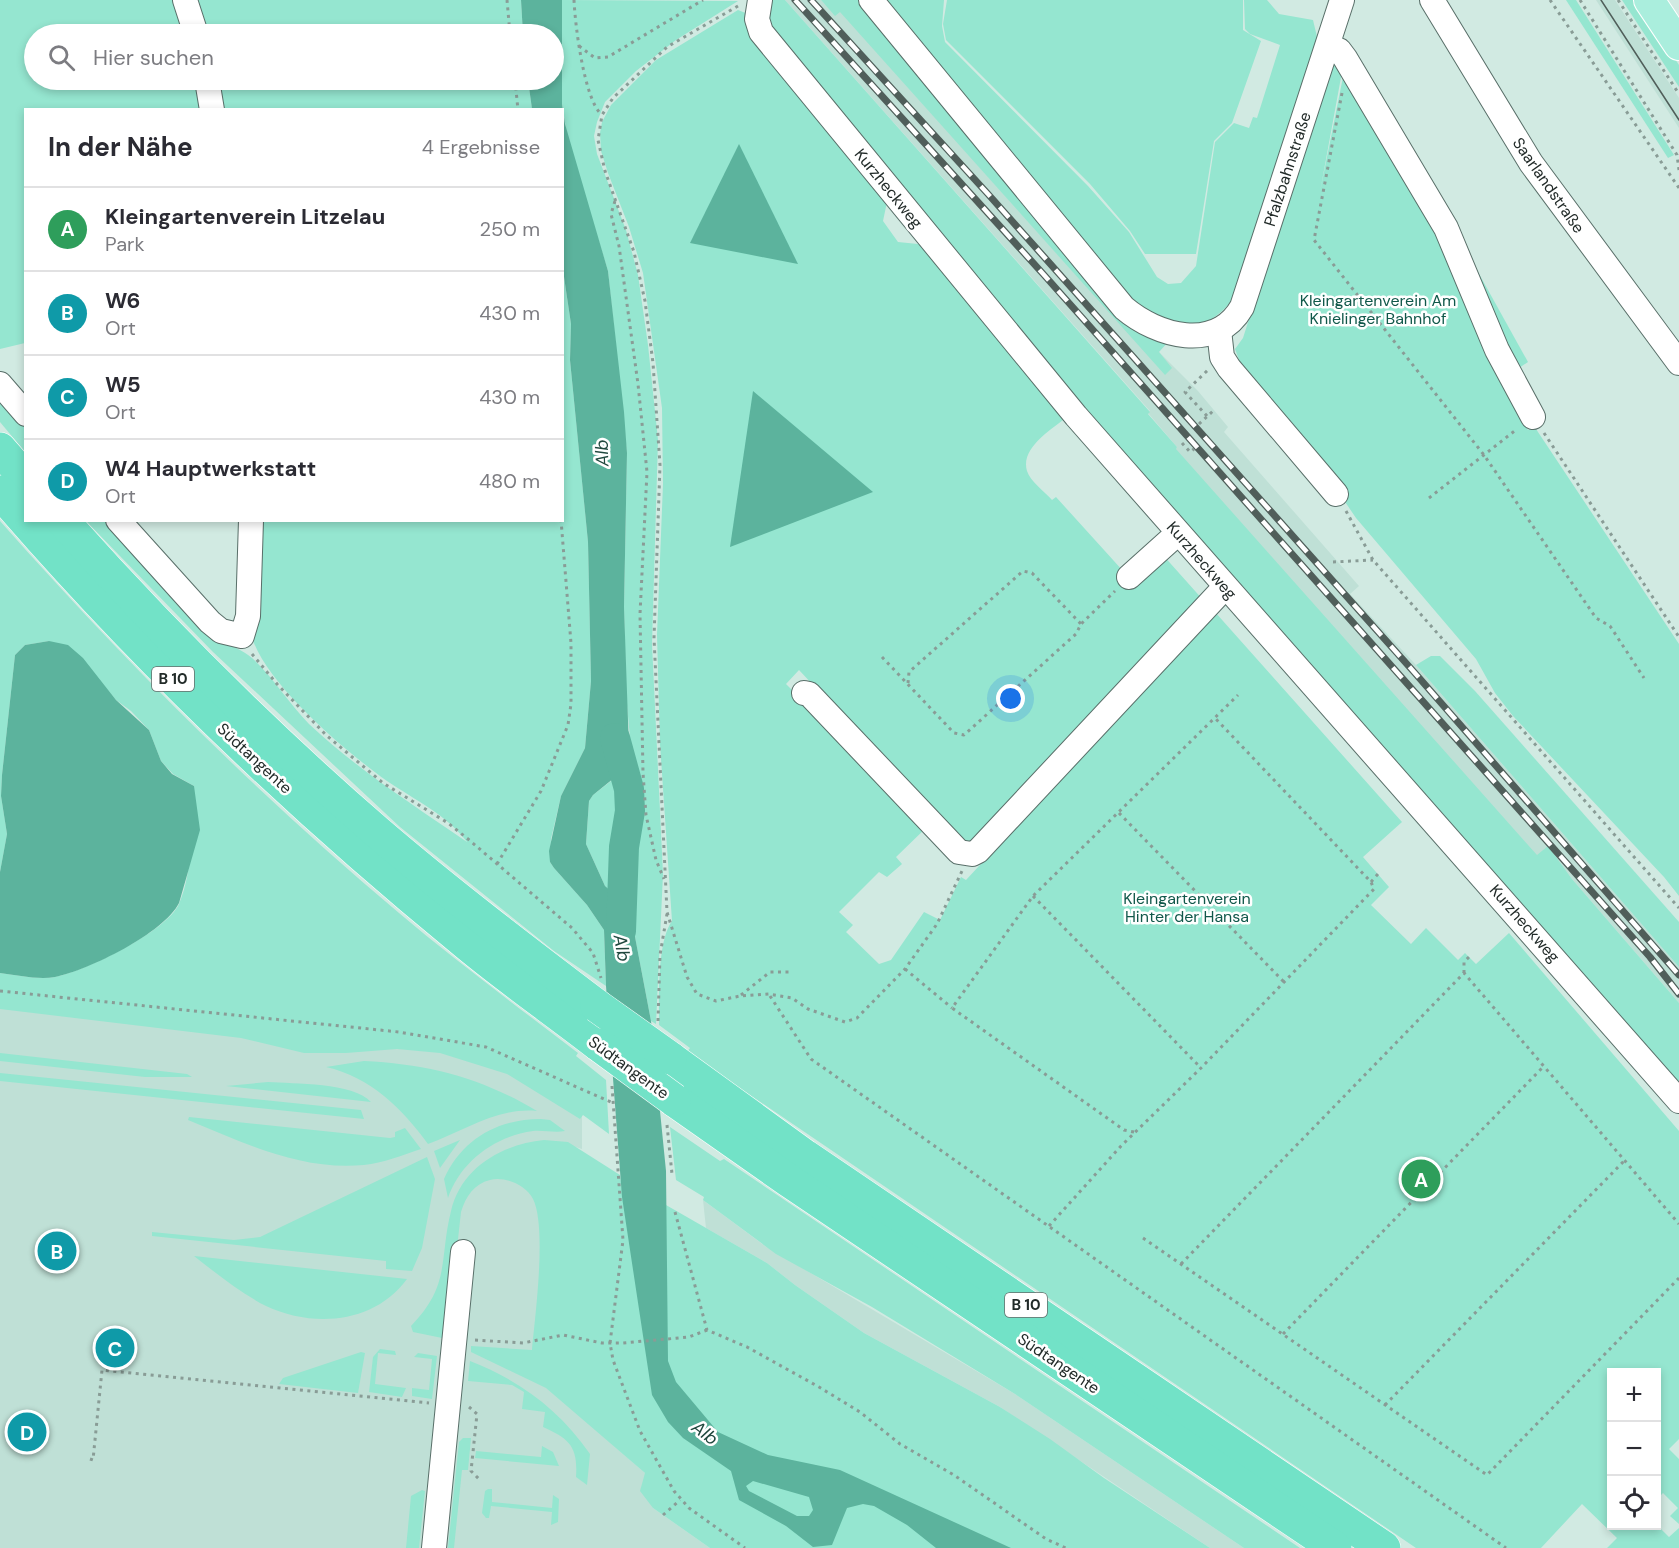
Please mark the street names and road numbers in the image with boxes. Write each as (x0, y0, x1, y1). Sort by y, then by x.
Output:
street label: Pfalzbahnstraße (1259, 109, 1316, 229)
street label: Saarlandstraße (1508, 133, 1589, 237)
street label: Kurzheckweg (850, 144, 927, 233)
street label: Kurzheckweg (1162, 517, 1241, 604)
road number: B 10 (152, 667, 194, 691)
street label: Südtangente (213, 718, 296, 798)
street label: Kurzheckweg (1485, 880, 1564, 967)
street label: Südtangente (584, 1031, 673, 1104)
road number: B 10 (1005, 1293, 1047, 1317)
street label: Südtangente (1014, 1328, 1104, 1399)

